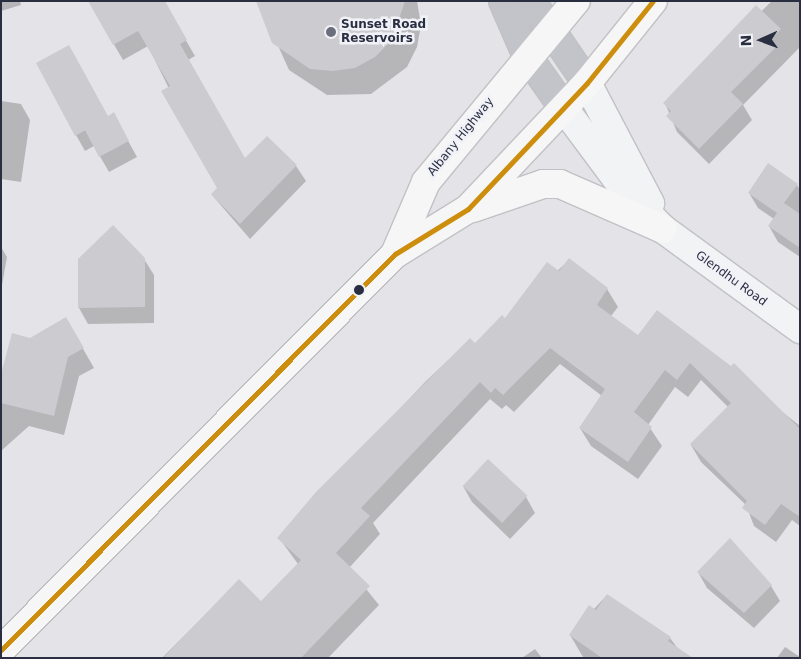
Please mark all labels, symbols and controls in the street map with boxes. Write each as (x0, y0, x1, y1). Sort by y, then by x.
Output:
north arrow (736, 15, 786, 65)
place label: Sunset Road Reservoirs (341, 18, 426, 46)
marker: Sunset Road Reservoirs (325, 26, 337, 38)
text: N (738, 34, 754, 47)
street label: Albany Highway (425, 95, 497, 179)
street label: Glendhu Road (693, 248, 769, 310)
unlabelled marker (354, 285, 364, 295)

